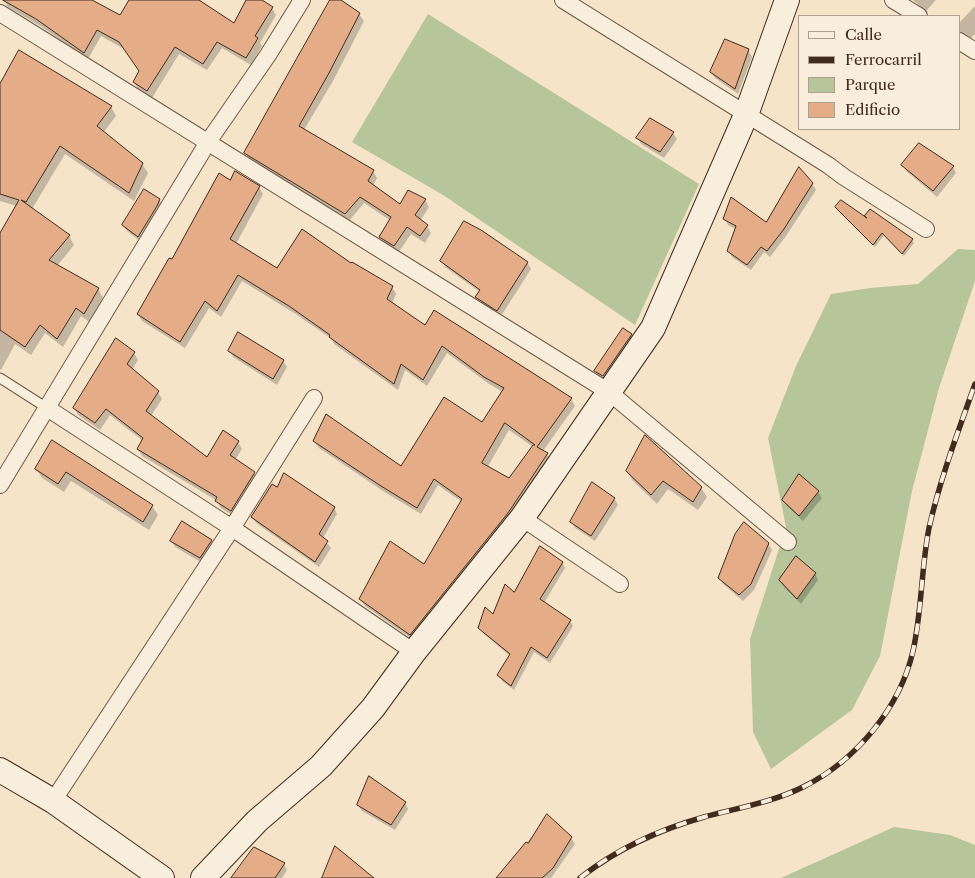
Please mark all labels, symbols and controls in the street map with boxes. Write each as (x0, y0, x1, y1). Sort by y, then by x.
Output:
legend (798, 15, 960, 130)
text: Calle (845, 25, 882, 44)
text: Ferrocarril (845, 50, 922, 69)
text: Parque (845, 75, 895, 94)
text: Edificio (845, 100, 900, 119)

